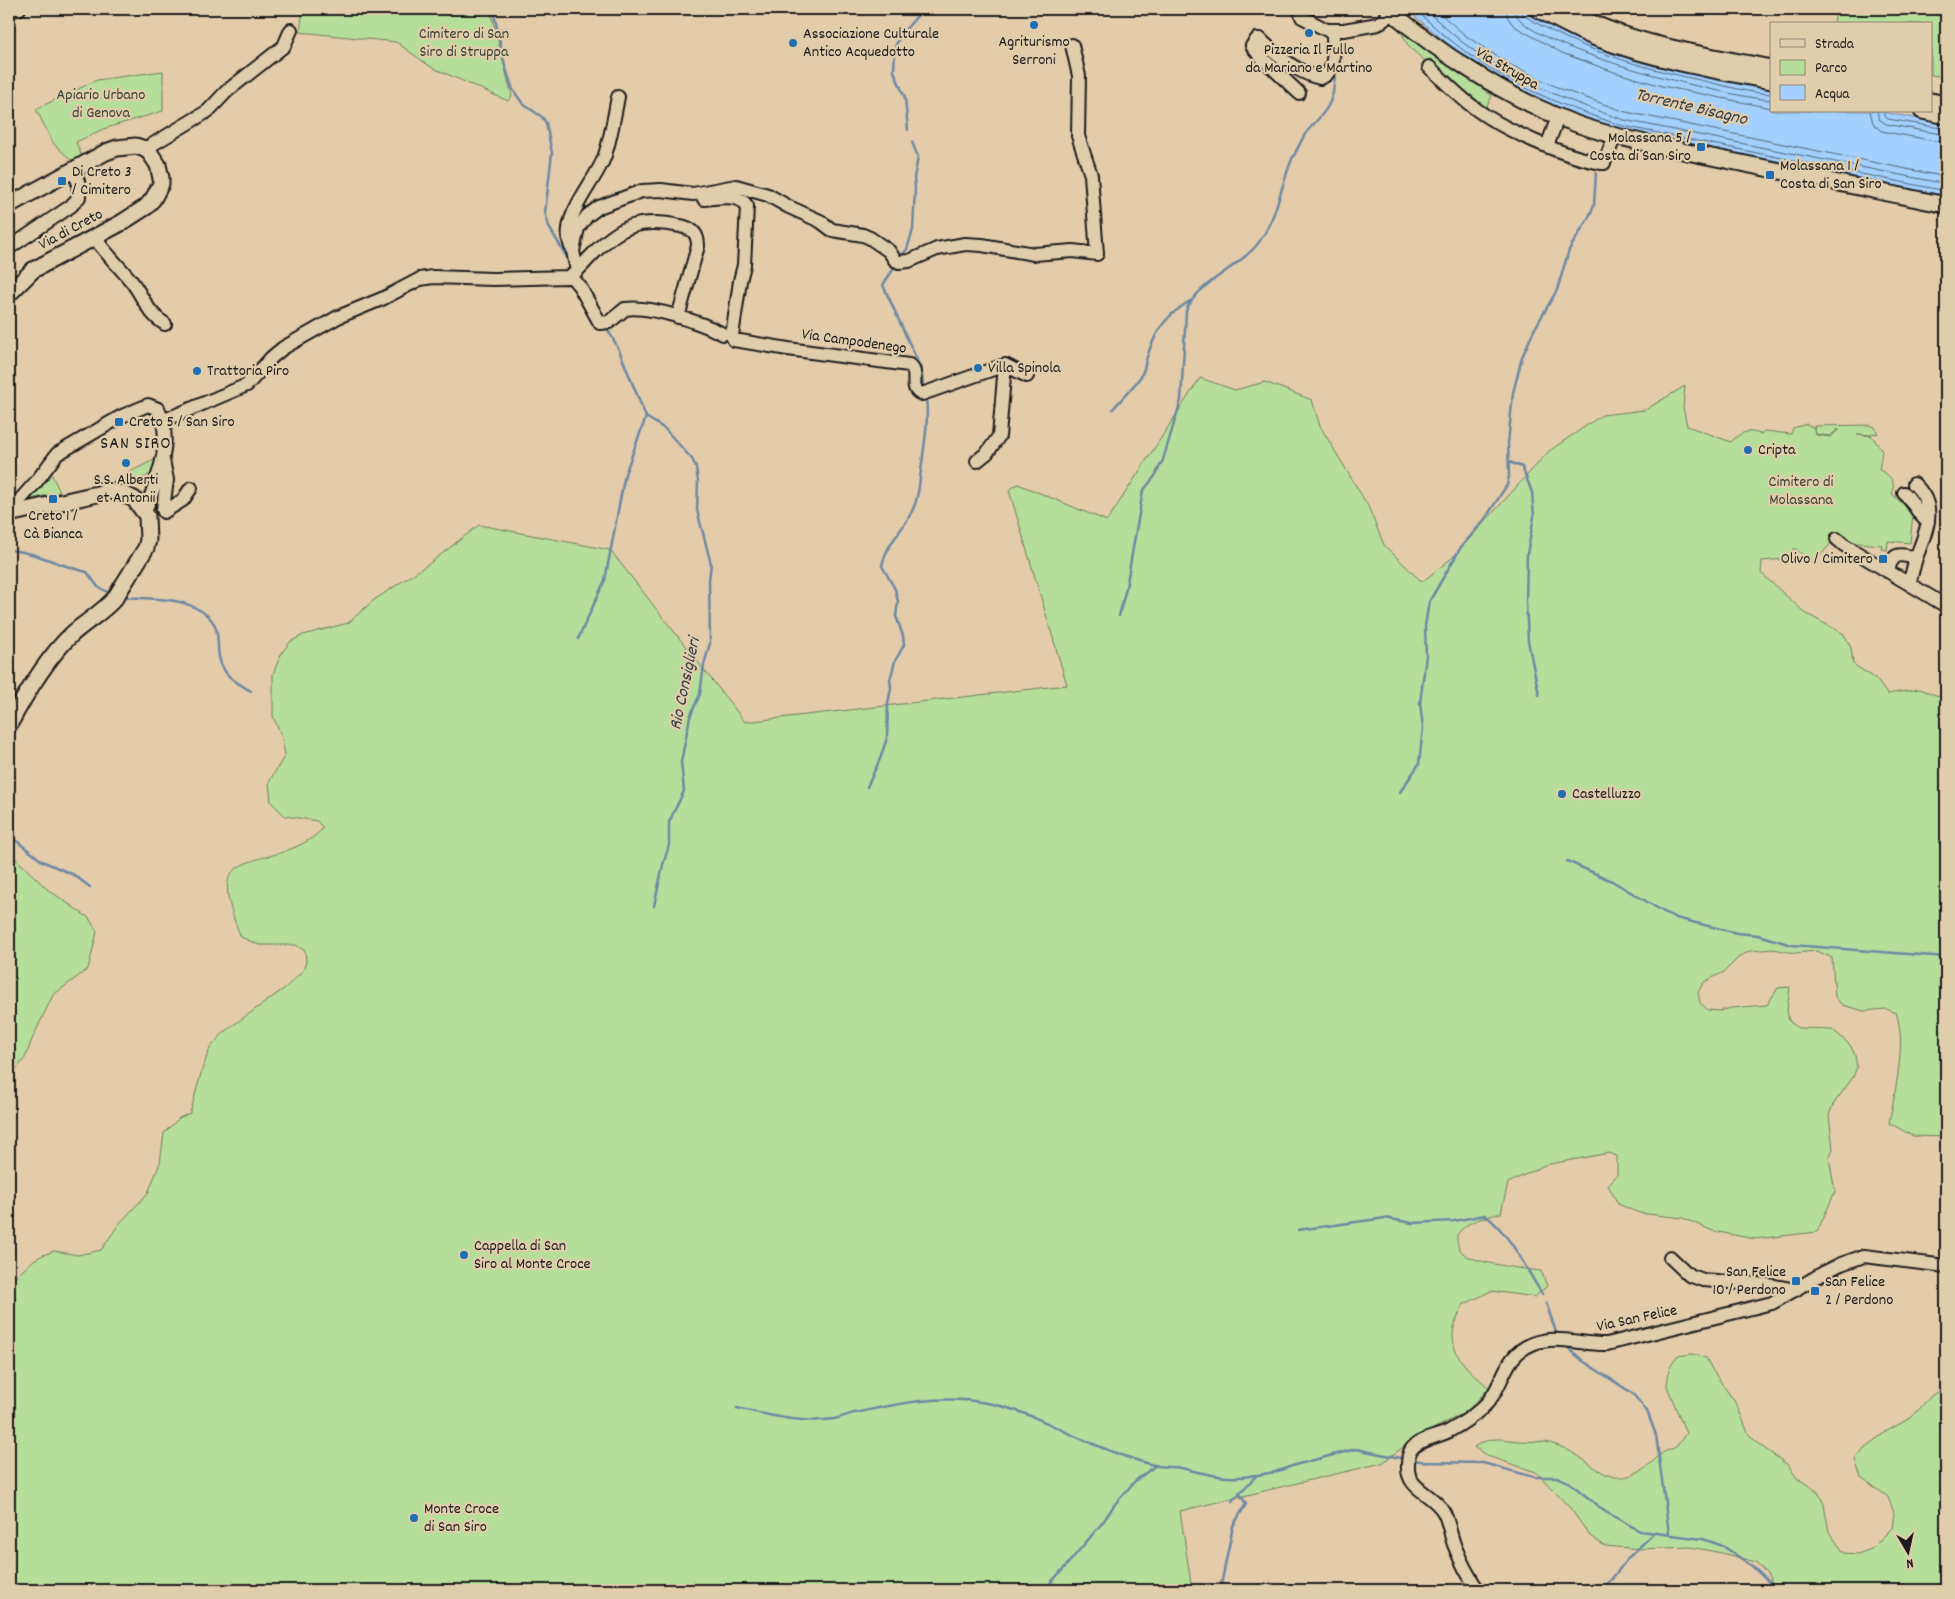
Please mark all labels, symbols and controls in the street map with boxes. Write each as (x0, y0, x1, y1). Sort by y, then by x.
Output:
marker: Agriturismo Serroni (1028, 19, 1040, 31)
legend (1770, 22, 1932, 112)
park label: Cimitero di San Siro di Struppa (419, 23, 509, 64)
place label: Associazione Culturale Antico Acquedotto (803, 23, 939, 64)
marker: Pizzeria Il Fullo da Mariano e Martino (1303, 27, 1315, 39)
place label: Agriturismo Serroni (998, 31, 1070, 72)
text: Strada (1815, 34, 1855, 56)
marker: Associazione Culturale Antico Acquedotto (787, 37, 799, 49)
place label: Pizzeria Il Fullo da Mariano e Martino (1246, 39, 1372, 80)
street label: Via Struppa (1471, 42, 1543, 97)
text: Parco (1815, 58, 1847, 80)
water label: Torrente Bisagno (1633, 83, 1750, 133)
park label: Apiario Urbano di Genova (57, 84, 145, 125)
text: Acqua (1815, 84, 1850, 106)
place label: Molassana 5 / Costa di San Siro (1589, 127, 1691, 168)
marker: Molassana 5 / Costa di San Siro (1695, 141, 1707, 153)
place label: Molassana 1 / Costa di San Siro (1780, 155, 1882, 196)
place label: Di Creto 3 / Cimitero (72, 161, 132, 202)
marker: Molassana 1 / Costa di San Siro (1764, 169, 1776, 181)
marker: Di Creto 3 / Cimitero (56, 175, 68, 187)
street label: Via di Creto (35, 203, 107, 257)
street label: Via Campodenego (800, 323, 908, 361)
place label: Villa Spinola (988, 357, 1061, 380)
place label: Trattoria Piro (207, 360, 289, 383)
marker: Villa Spinola (972, 362, 984, 374)
marker: Trattoria Piro (191, 365, 203, 377)
place label: Creto 5 / San Siro (129, 411, 235, 434)
marker: Creto 5 / San Siro (113, 416, 125, 428)
district label: SAN SIRO (100, 432, 172, 457)
place label: Cripta (1758, 439, 1796, 462)
marker: Cripta (1742, 444, 1754, 456)
marker: S.S. Alberti et Antonii (120, 457, 132, 469)
place label: S.S. Alberti et Antonii (94, 469, 158, 510)
park label: Cimitero di Molassana (1769, 471, 1833, 512)
marker: Creto 1 / Cà Bianca (47, 493, 59, 505)
place label: Creto 1 / Cà Bianca (24, 505, 83, 546)
place label: Olivo / Cimitero (1781, 548, 1873, 571)
marker: Olivo / Cimitero (1877, 553, 1889, 565)
water label: Rio Consiglieri (664, 633, 709, 732)
place label: Castelluzzo (1572, 783, 1641, 806)
marker: Castelluzzo (1556, 788, 1568, 800)
place label: Cappella di San Siro al Monte Croce (474, 1235, 591, 1276)
marker: Cappella di San Siro al Monte Croce (458, 1249, 470, 1261)
place label: San Felice 10 / Perdono (1713, 1261, 1786, 1302)
place label: San Felice 2 / Perdono (1825, 1271, 1893, 1312)
marker: San Felice 10 / Perdono (1790, 1275, 1802, 1287)
marker: San Felice 2 / Perdono (1809, 1285, 1821, 1297)
street label: Via San Felice (1595, 1299, 1679, 1339)
place label: Monte Croce di San Siro (424, 1498, 499, 1539)
marker: Monte Croce di San Siro (408, 1512, 420, 1524)
north arrow (1882, 1526, 1932, 1576)
text: N (1905, 1552, 1915, 1573)

